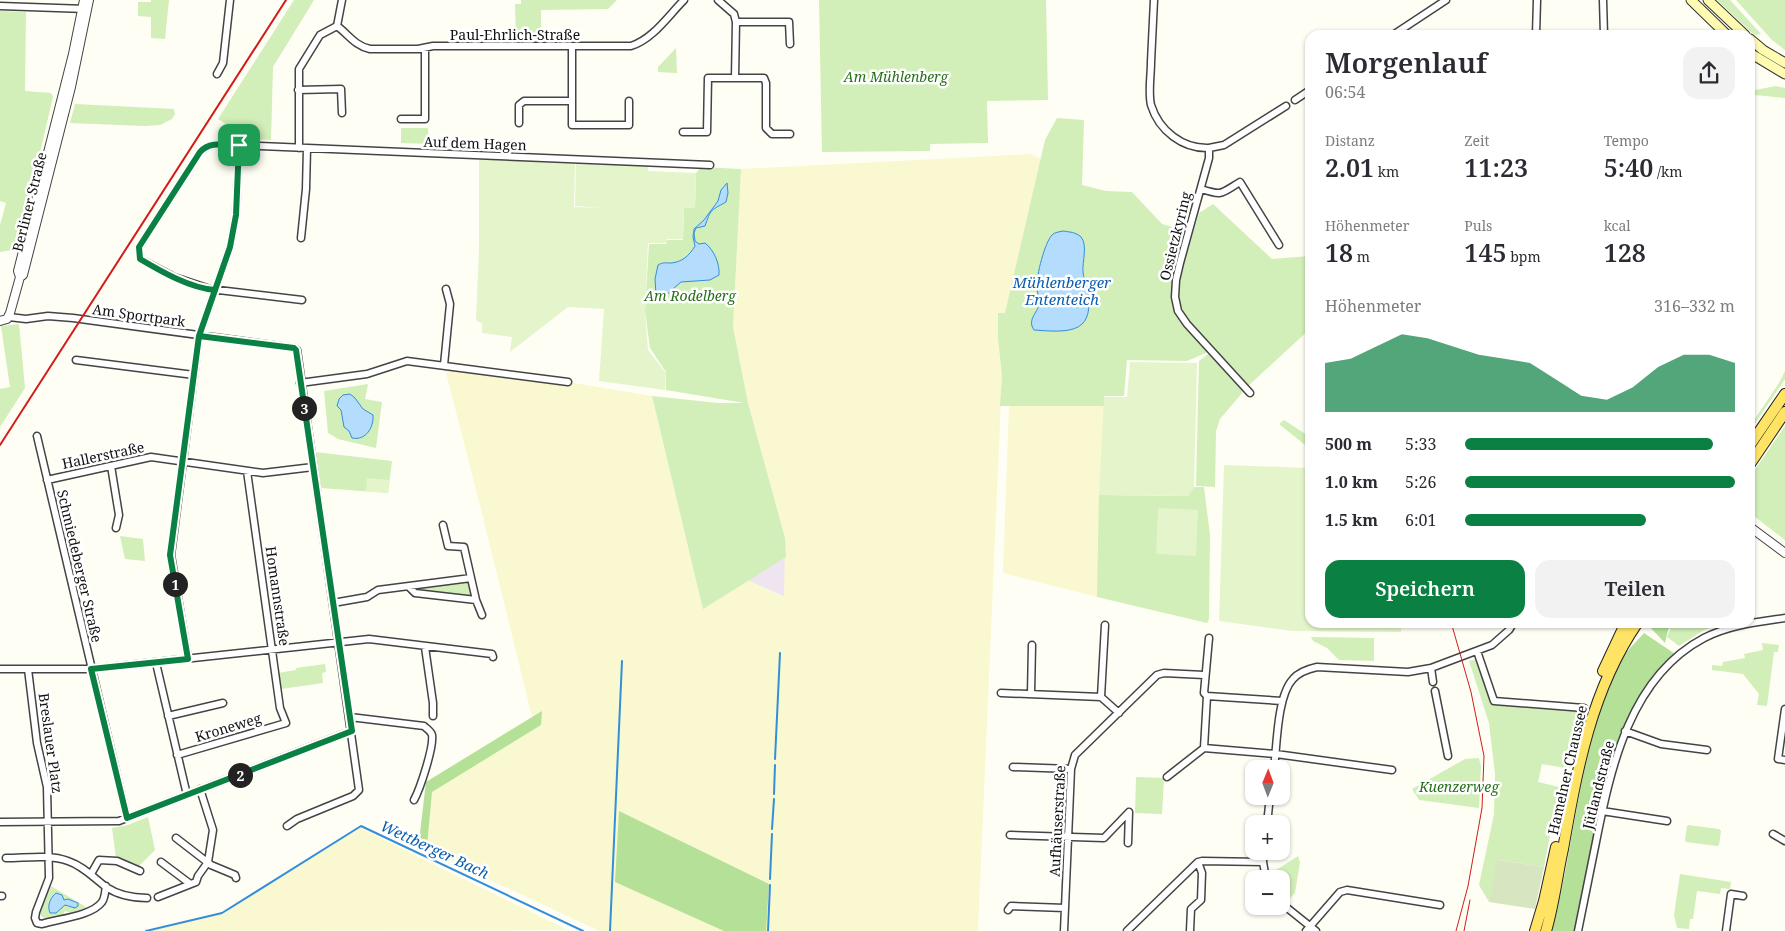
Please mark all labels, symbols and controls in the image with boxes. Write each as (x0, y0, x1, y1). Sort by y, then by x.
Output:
street label: Paul-Ehrlich-Straße (450, 25, 580, 44)
text: Morgenlauf (1325, 43, 1487, 81)
button: share (1683, 47, 1735, 99)
park label: Am Mühlenberg (843, 67, 949, 86)
text: 06:54 (1325, 81, 1365, 103)
pin (218, 124, 260, 166)
icon: arrive (225, 131, 253, 159)
text: Distanz (1325, 131, 1375, 150)
text: Zeit (1464, 131, 1490, 150)
text: Tempo (1604, 131, 1649, 150)
street label: Auf dem Hagen (423, 132, 527, 154)
street label: Berliner Straße (7, 150, 51, 254)
text: 2.01 (1325, 150, 1374, 184)
text: 11:23 (1464, 150, 1528, 184)
text: 5:40 (1604, 150, 1653, 184)
text: km (1374, 162, 1399, 181)
text: /km (1653, 162, 1682, 181)
street label: Ossietzkyring (1155, 189, 1195, 282)
text: Höhenmeter (1325, 216, 1409, 235)
text: Puls (1464, 216, 1492, 235)
text: kcal (1604, 216, 1631, 235)
text: 18 (1325, 235, 1353, 269)
text: 145 (1464, 235, 1507, 269)
text: 128 (1604, 235, 1646, 269)
text: m (1353, 247, 1370, 266)
text: bpm (1507, 247, 1541, 266)
water label: Mühlenberger Ententeich (1012, 272, 1112, 309)
park label: Am Rodelberg (643, 286, 737, 305)
text: Höhenmeter (1325, 295, 1421, 317)
text: 316–332 m (1654, 295, 1735, 317)
street label: Am Sportpark (91, 299, 188, 331)
pin: 3 (292, 396, 316, 420)
text: 3 (301, 399, 308, 418)
text: 500 m (1325, 433, 1372, 455)
text: 5:33 (1405, 433, 1436, 455)
street label: Hallerstraße (60, 437, 146, 473)
text: 1.0 km (1325, 471, 1378, 493)
text: 5:26 (1405, 471, 1436, 493)
street label: Schmiedeberger Straße (53, 488, 107, 644)
text: 1.5 km (1325, 509, 1378, 531)
text: 6:01 (1405, 509, 1436, 531)
street label: Homannstraße (262, 545, 294, 647)
button: Speichern (1325, 560, 1525, 618)
button: Teilen (1535, 560, 1735, 618)
pin: 1 (162, 572, 188, 596)
text: 1 (172, 575, 179, 594)
street label: Breslauer Platz (35, 692, 67, 794)
street label: Hamelner Chaussee (1543, 703, 1591, 837)
street label: Kroneweg (193, 708, 264, 746)
street label: Jütlandstraße (1578, 739, 1618, 832)
north arrow (1245, 760, 1290, 805)
map controls (1245, 760, 1290, 915)
pin: 2 (228, 762, 252, 788)
street label: Aufhäuserstraße (1045, 765, 1069, 877)
text: 2 (237, 766, 244, 785)
park label: Kuenzerweg (1418, 777, 1500, 796)
water label: Wettberger Bach (378, 815, 492, 883)
button: + (1245, 815, 1290, 860)
button: − (1245, 870, 1290, 915)

